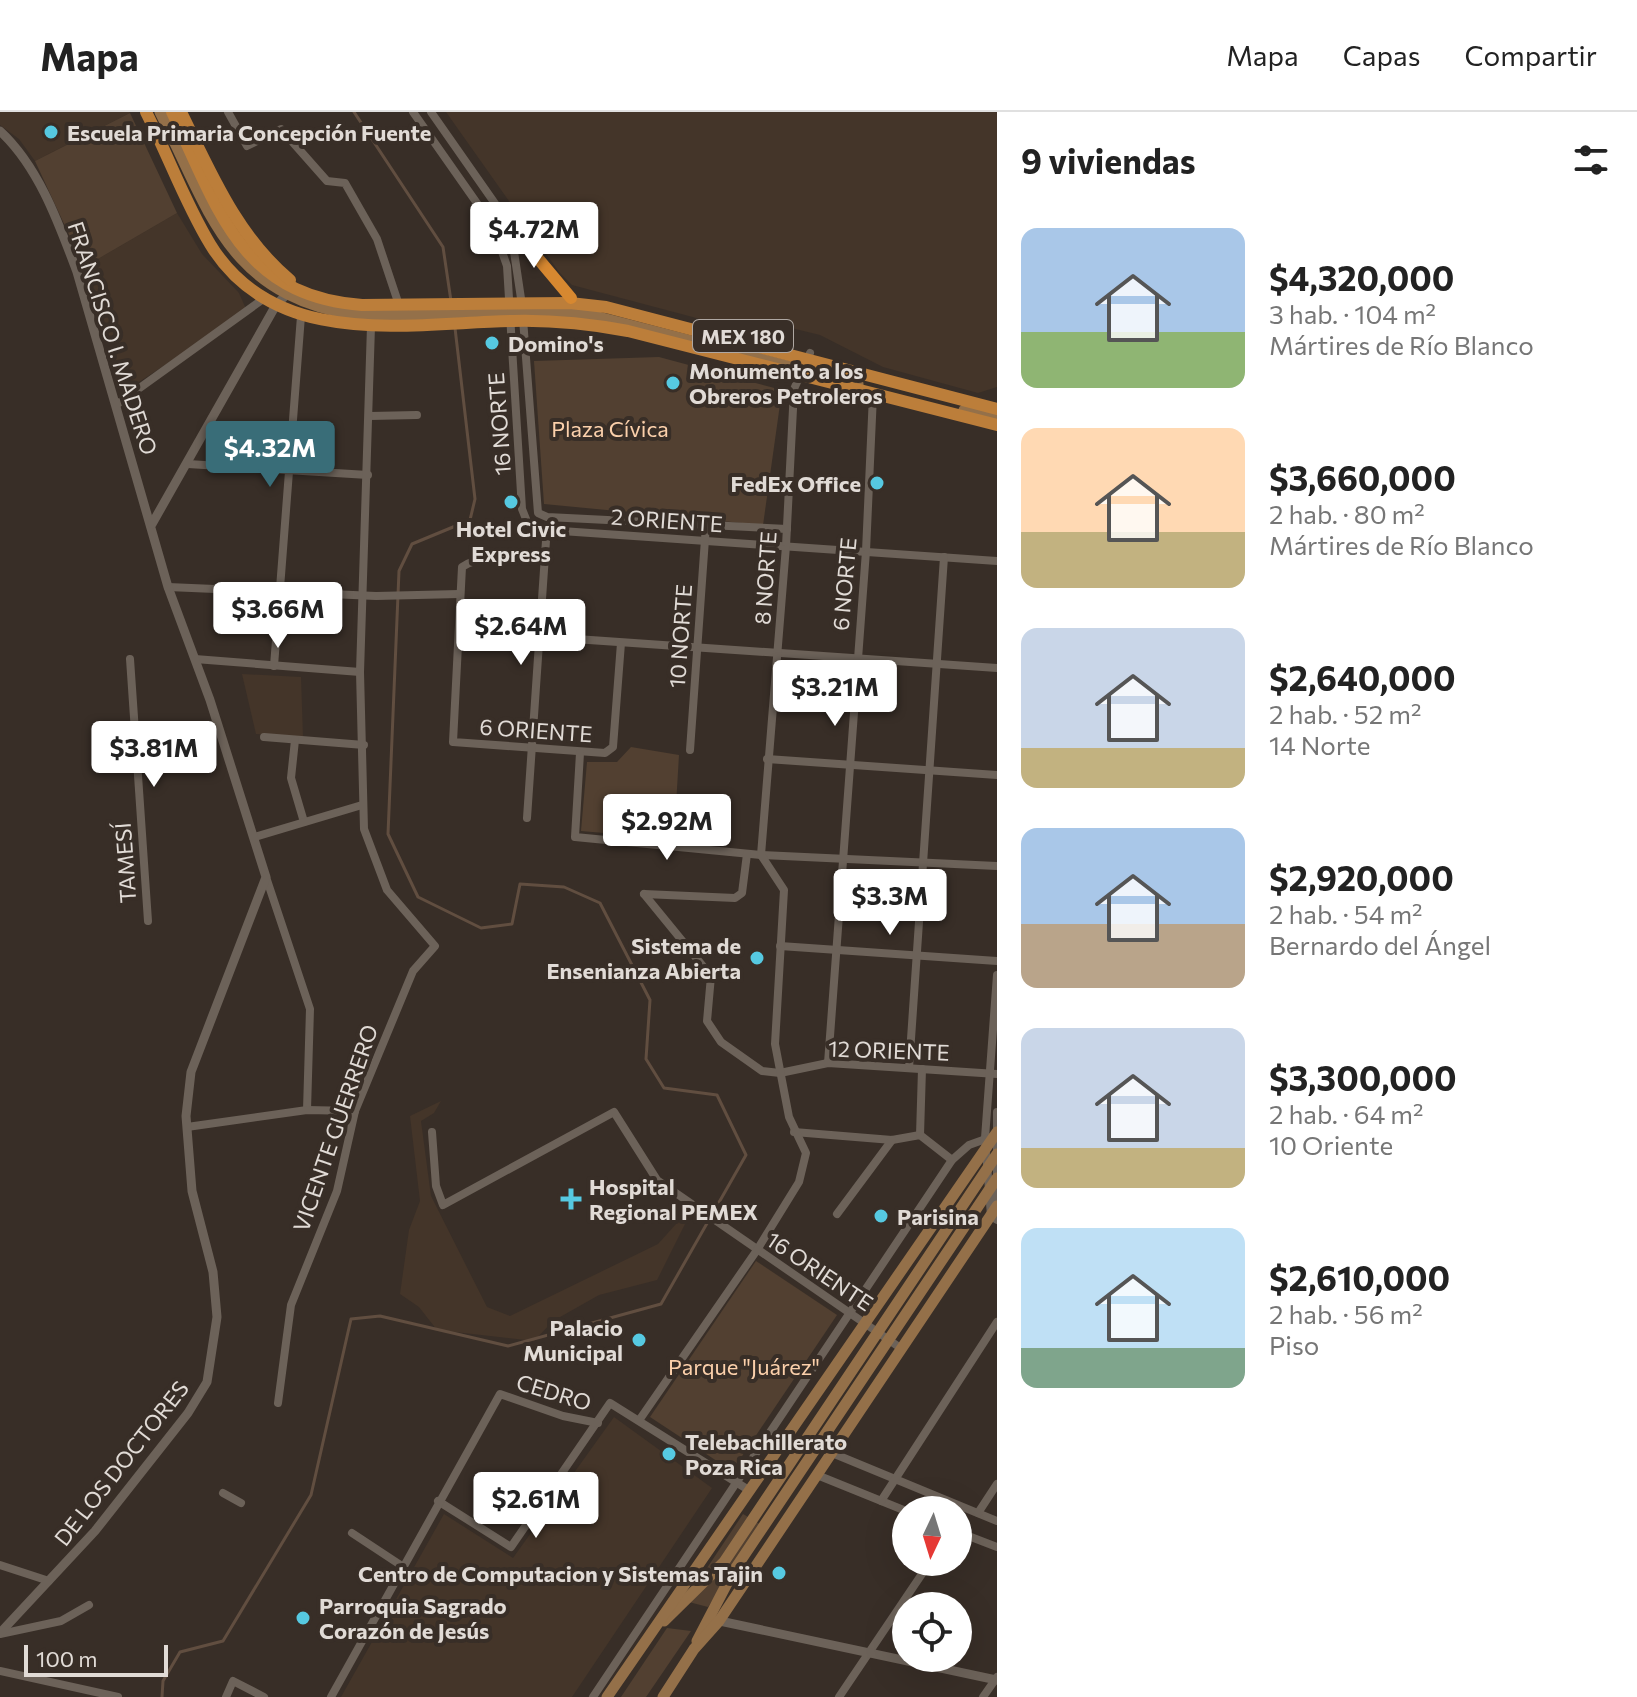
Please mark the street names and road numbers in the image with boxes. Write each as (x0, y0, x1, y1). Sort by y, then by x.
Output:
street label: FRANCISCO I. MADERO (62, 218, 164, 458)
road number: MEX 180 (693, 320, 793, 352)
street label: 16 NORTE (482, 372, 516, 476)
street label: 2 ORIENTE (610, 503, 724, 537)
street label: 8 NORTE (748, 530, 782, 626)
street label: 6 NORTE (826, 536, 862, 632)
street label: 10 NORTE (663, 583, 697, 689)
street label: 6 ORIENTE (479, 713, 593, 747)
street label: TAMESÍ (109, 821, 141, 904)
street label: VICENTE GUERRERO (287, 1021, 383, 1235)
street label: 12 ORIENTE (828, 1034, 950, 1066)
street label: 16 ORIENTE (762, 1226, 878, 1316)
street label: CEDRO (513, 1368, 595, 1416)
street label: DE LOS DOCTORES (48, 1375, 194, 1551)

